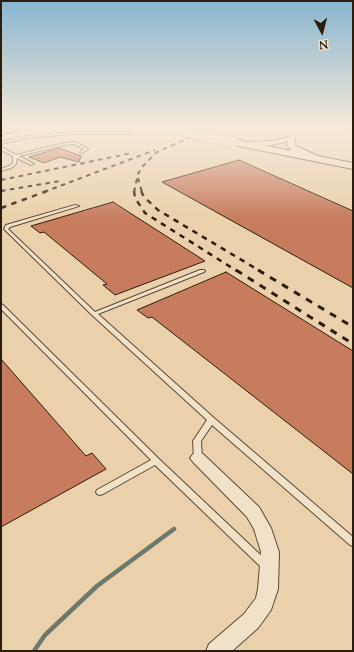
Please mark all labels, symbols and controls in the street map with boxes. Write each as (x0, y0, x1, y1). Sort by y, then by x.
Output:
north arrow (302, 12, 342, 52)
text: N (318, 35, 329, 52)

